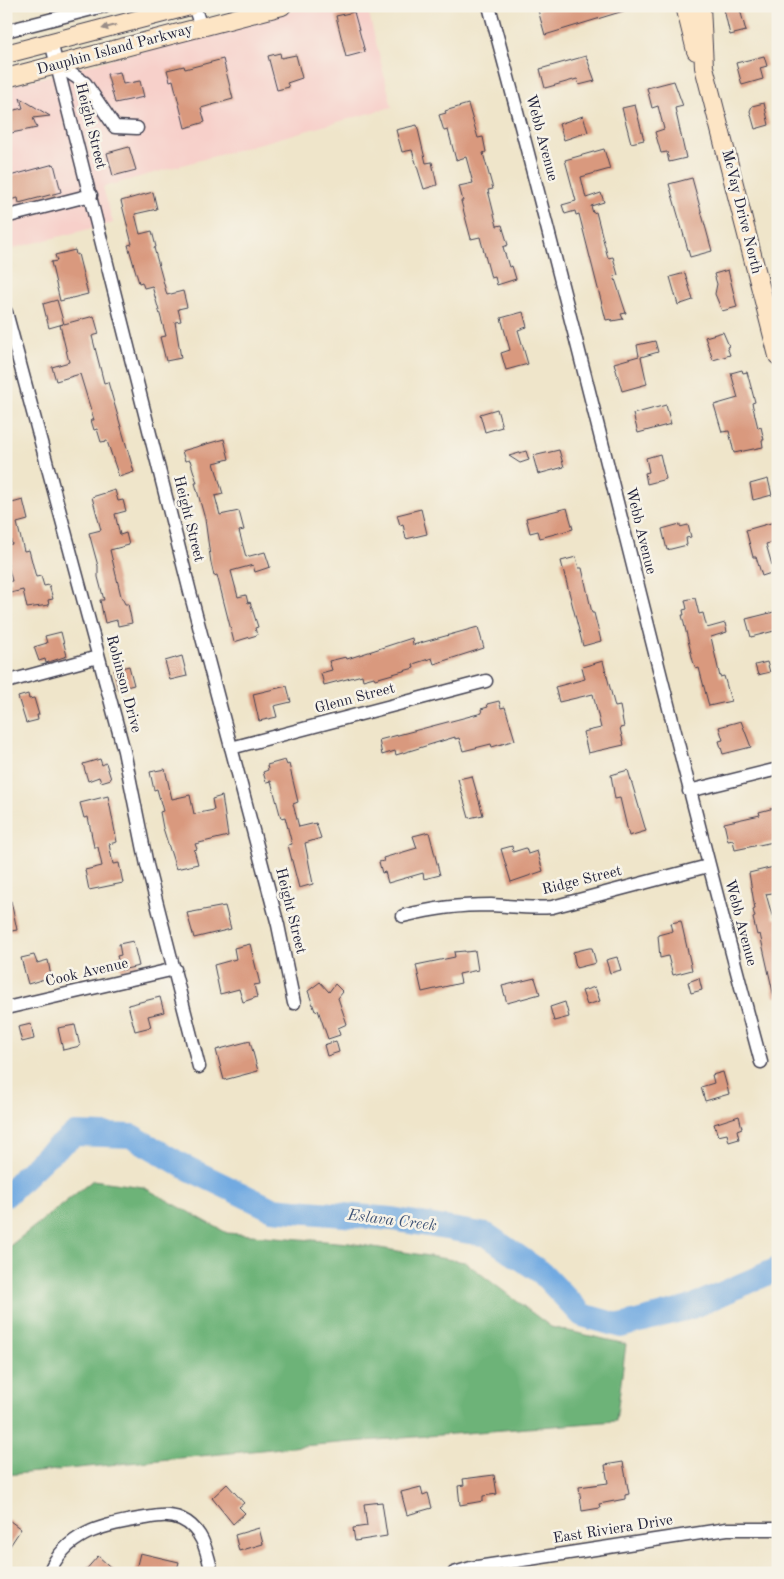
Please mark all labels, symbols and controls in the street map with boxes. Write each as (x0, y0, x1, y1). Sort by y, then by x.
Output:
street label: Dauphin Island Parkway (35, 22, 195, 78)
one-way arrow (101, 24, 116, 32)
street label: Height Street (72, 81, 108, 171)
street label: Webb Avenue (522, 93, 560, 183)
street label: McVay Drive North (718, 148, 764, 276)
street label: Height Street (170, 474, 206, 564)
street label: Webb Avenue (622, 486, 658, 576)
street label: Robinson Drive (103, 634, 143, 734)
street label: Glenn Street (314, 681, 396, 717)
street label: Ridge Street (541, 864, 623, 898)
street label: Height Street (272, 866, 308, 956)
street label: Webb Avenue (721, 878, 759, 968)
street label: Cook Avenue (44, 956, 130, 990)
water label: Eslava Creek (345, 1207, 438, 1234)
street label: East Riviera Drive (552, 1513, 674, 1547)

